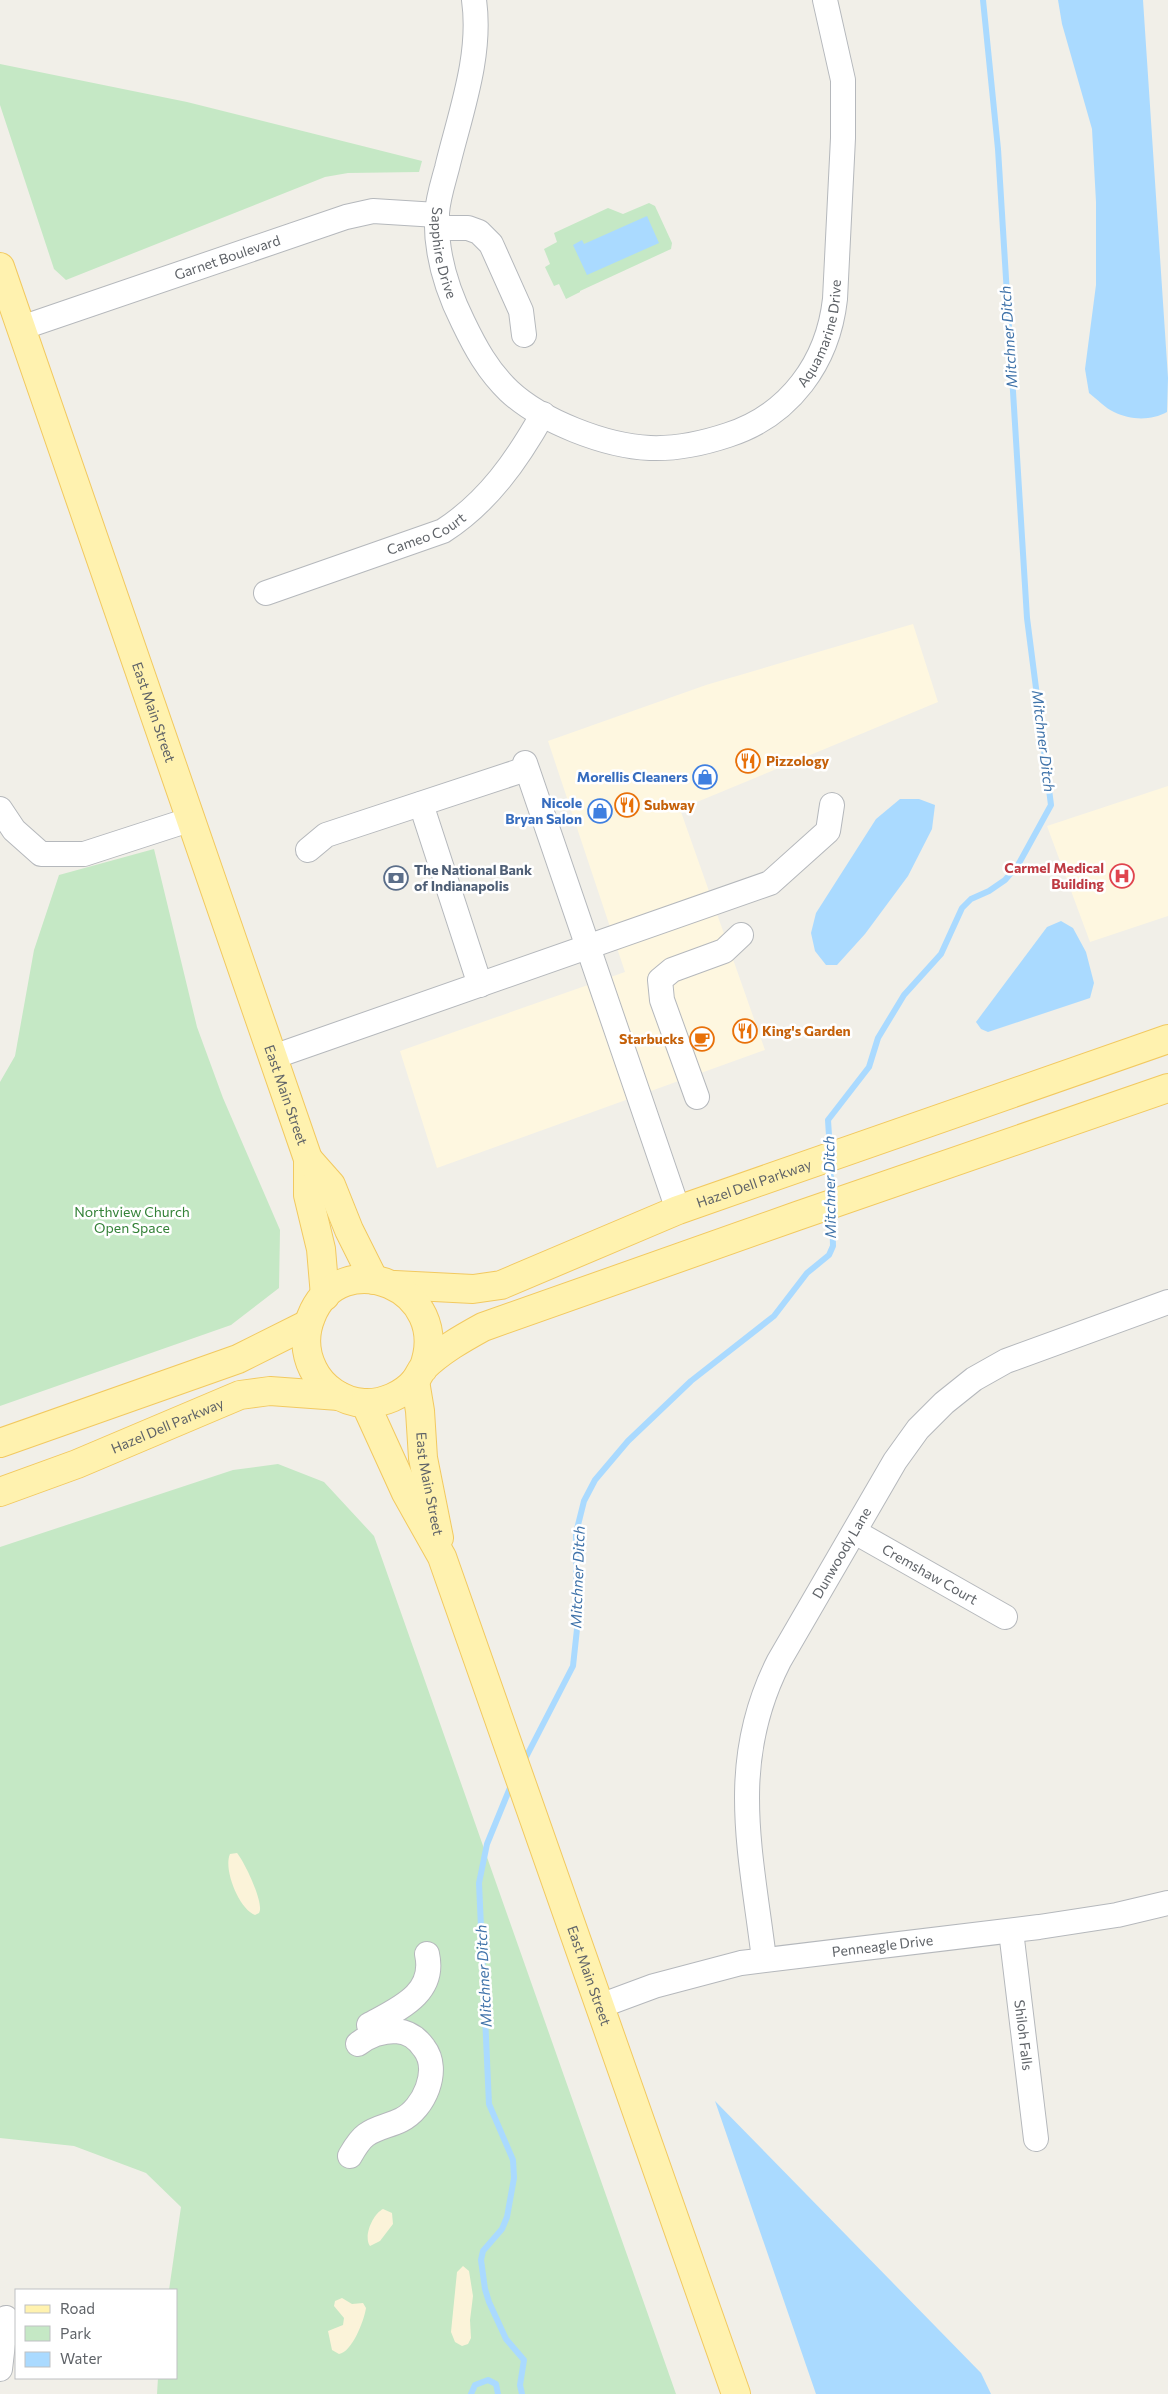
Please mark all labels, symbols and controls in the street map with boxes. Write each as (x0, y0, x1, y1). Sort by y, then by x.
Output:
street label: Sapphire Drive (429, 206, 461, 301)
street label: Garnet Boulevard (172, 231, 282, 283)
street label: Aquamarine Drive (793, 279, 844, 390)
water label: Mitchner Ditch (995, 285, 1021, 389)
street label: Cameo Court (384, 509, 469, 558)
street label: East Main Street (129, 660, 179, 765)
water label: Mitchner Ditch (1029, 689, 1059, 793)
restaurant icon: Pizzology (735, 748, 761, 774)
place label: Pizzology (766, 752, 830, 769)
shop icon: Morellis Cleaners (692, 764, 718, 790)
place label: Morellis Cleaners (577, 768, 688, 785)
restaurant icon: Subway (614, 792, 640, 818)
place label: Nicole Bryan Salon (505, 794, 582, 827)
place label: Subway (644, 796, 695, 813)
shop icon: Nicole Bryan Salon (587, 798, 613, 824)
place label: Carmel Medical Building (1004, 859, 1104, 892)
place label: The National Bank of Indianapolis (414, 861, 532, 894)
hospital icon: Carmel Medical Building (1109, 863, 1135, 889)
bank icon: The National Bank of Indianapolis (383, 865, 409, 891)
restaurant icon: King's Garden (732, 1018, 758, 1044)
place label: King's Garden (762, 1022, 851, 1039)
cafe icon: Starbucks (689, 1026, 715, 1052)
place label: Starbucks (619, 1030, 684, 1047)
street label: East Main Street (261, 1042, 312, 1147)
water label: Mitchner Ditch (819, 1136, 839, 1238)
street label: Hazel Dell Parkway (694, 1155, 814, 1211)
park label: Northview Church Open Space (74, 1203, 190, 1236)
street label: Hazel Dell Parkway (108, 1394, 226, 1457)
street label: East Main Street (413, 1431, 447, 1537)
street label: Dunwoody Lane (808, 1504, 874, 1601)
water label: Mitchner Ditch (566, 1525, 588, 1629)
street label: Cremshaw Court (879, 1540, 981, 1608)
street label: East Main Street (564, 1923, 615, 2028)
water label: Mitchner Ditch (471, 1924, 495, 2028)
street label: Penneagle Drive (831, 1931, 934, 1960)
street label: Shiloh Falls (1011, 1999, 1037, 2071)
legend (15, 2289, 178, 2379)
text: Road (60, 2299, 95, 2317)
text: Park (60, 2324, 91, 2342)
text: Water (60, 2349, 102, 2367)

